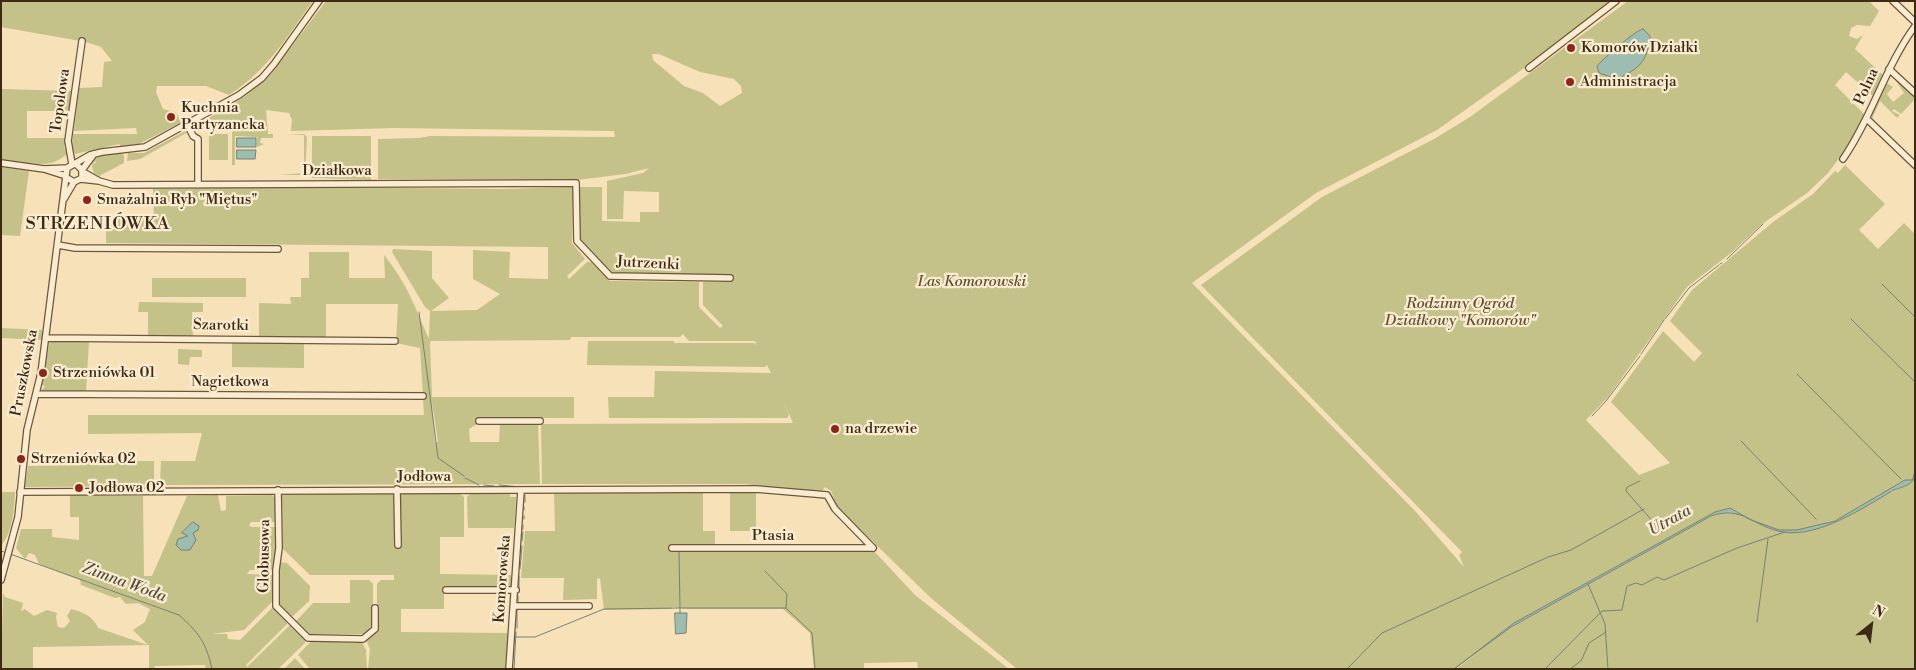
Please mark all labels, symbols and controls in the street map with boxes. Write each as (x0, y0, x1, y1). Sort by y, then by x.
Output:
place label: Komorów Działki (1581, 39, 1698, 57)
marker: Komorów Działki (1565, 42, 1577, 54)
street label: Polna (1851, 66, 1883, 108)
street label: Topolowa (48, 67, 74, 135)
place label: Administracja (1580, 73, 1677, 91)
marker: Administracja (1564, 76, 1576, 88)
place label: Kuchnia Partyzancka (181, 99, 265, 134)
marker: Kuchnia Partyzancka (165, 111, 177, 123)
street label: Działkowa (302, 162, 372, 180)
place label: Smażalnia Ryb "Miętus" (97, 191, 257, 209)
marker: Smażalnia Ryb "Miętus" (81, 194, 93, 206)
district label: STRZENIÓWKA (24, 214, 172, 236)
street label: Jutrzenki (616, 253, 680, 275)
park label: Las Komorowski (918, 273, 1026, 291)
park label: Rodzinny Ogród Działkowy "Komorów" (1385, 295, 1535, 330)
street label: Szarotki (193, 317, 249, 335)
street label: Pruszkowska (8, 328, 42, 418)
place label: Strzeniówka 01 (53, 364, 155, 382)
marker: Strzeniówka 01 (37, 367, 49, 379)
street label: Nagietkowa (191, 373, 269, 391)
place label: na drzewie (845, 420, 917, 438)
marker: na drzewie (829, 423, 841, 435)
place label: Strzeniówka 02 (31, 450, 136, 468)
marker: Strzeniówka 02 (15, 453, 27, 465)
street label: Jodłowa (397, 468, 451, 486)
place label: Jodłowa 02 (89, 479, 164, 497)
marker: Jodłowa 02 (73, 482, 85, 494)
water label: Utrata (1645, 501, 1695, 541)
street label: Globusowa (255, 519, 275, 593)
street label: Ptasia (752, 527, 794, 545)
street label: Komorowska (491, 534, 515, 624)
water label: Zimna Woda (79, 559, 169, 607)
north arrow (1846, 600, 1896, 650)
text: N (1869, 601, 1887, 622)

